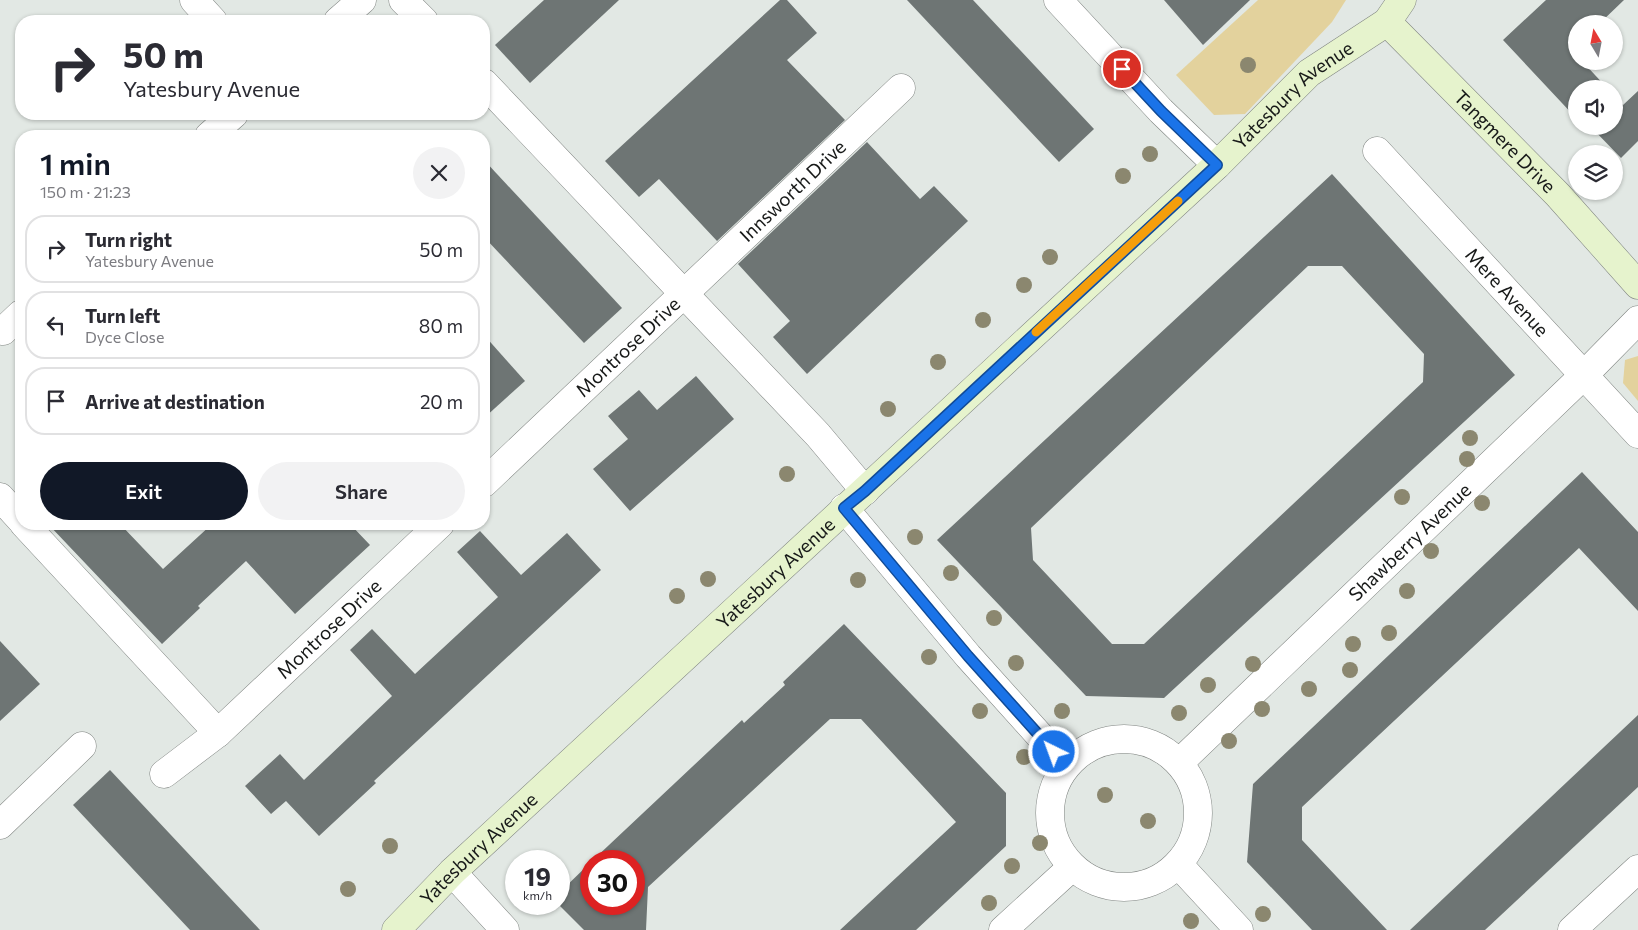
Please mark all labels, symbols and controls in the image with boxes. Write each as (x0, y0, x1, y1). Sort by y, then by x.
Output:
north arrow (1568, 15, 1622, 70)
map controls (1568, 15, 1623, 200)
text: 50 m (123, 32, 204, 75)
icon: right (40, 35, 105, 100)
street label: Yatesbury Avenue (1228, 36, 1357, 154)
pin (1101, 48, 1143, 90)
icon: arrive (1108, 55, 1136, 83)
text: Yatesbury Avenue (123, 75, 300, 102)
button: sound (1568, 80, 1623, 135)
street label: Tangmere Drive (1450, 85, 1561, 197)
street label: Innsworth Drive (734, 135, 850, 246)
text: 1 min (40, 144, 111, 181)
button: layers (1568, 145, 1623, 200)
button: close (413, 147, 465, 199)
text: 150 m · 21:23 (40, 182, 131, 201)
text: Turn right (85, 228, 172, 251)
icon: right (42, 235, 70, 263)
text: 50 m (419, 238, 463, 261)
street label: Mere Avenue (1461, 243, 1554, 341)
text: Yatesbury Avenue (85, 251, 214, 270)
street label: Montrose Drive (571, 292, 684, 401)
text: Turn left (85, 304, 160, 327)
icon: left (42, 311, 70, 339)
text: 80 m (419, 314, 463, 337)
text: Dyce Close (85, 327, 164, 346)
icon: arrive (42, 387, 70, 415)
text: Arrive at destination (85, 390, 265, 413)
text: 20 m (420, 390, 463, 413)
button: Exit (40, 462, 248, 520)
button: Share (258, 462, 465, 520)
street label: Shawberry Avenue (1343, 478, 1475, 605)
street label: Yatesbury Avenue (711, 512, 839, 633)
street label: Montrose Drive (271, 574, 385, 683)
position arrow (1027, 725, 1079, 777)
street label: Yatesbury Avenue (415, 787, 542, 909)
speed limit sign: 30 (580, 850, 645, 915)
text: 19 (524, 861, 551, 891)
text: km/h (523, 888, 552, 902)

